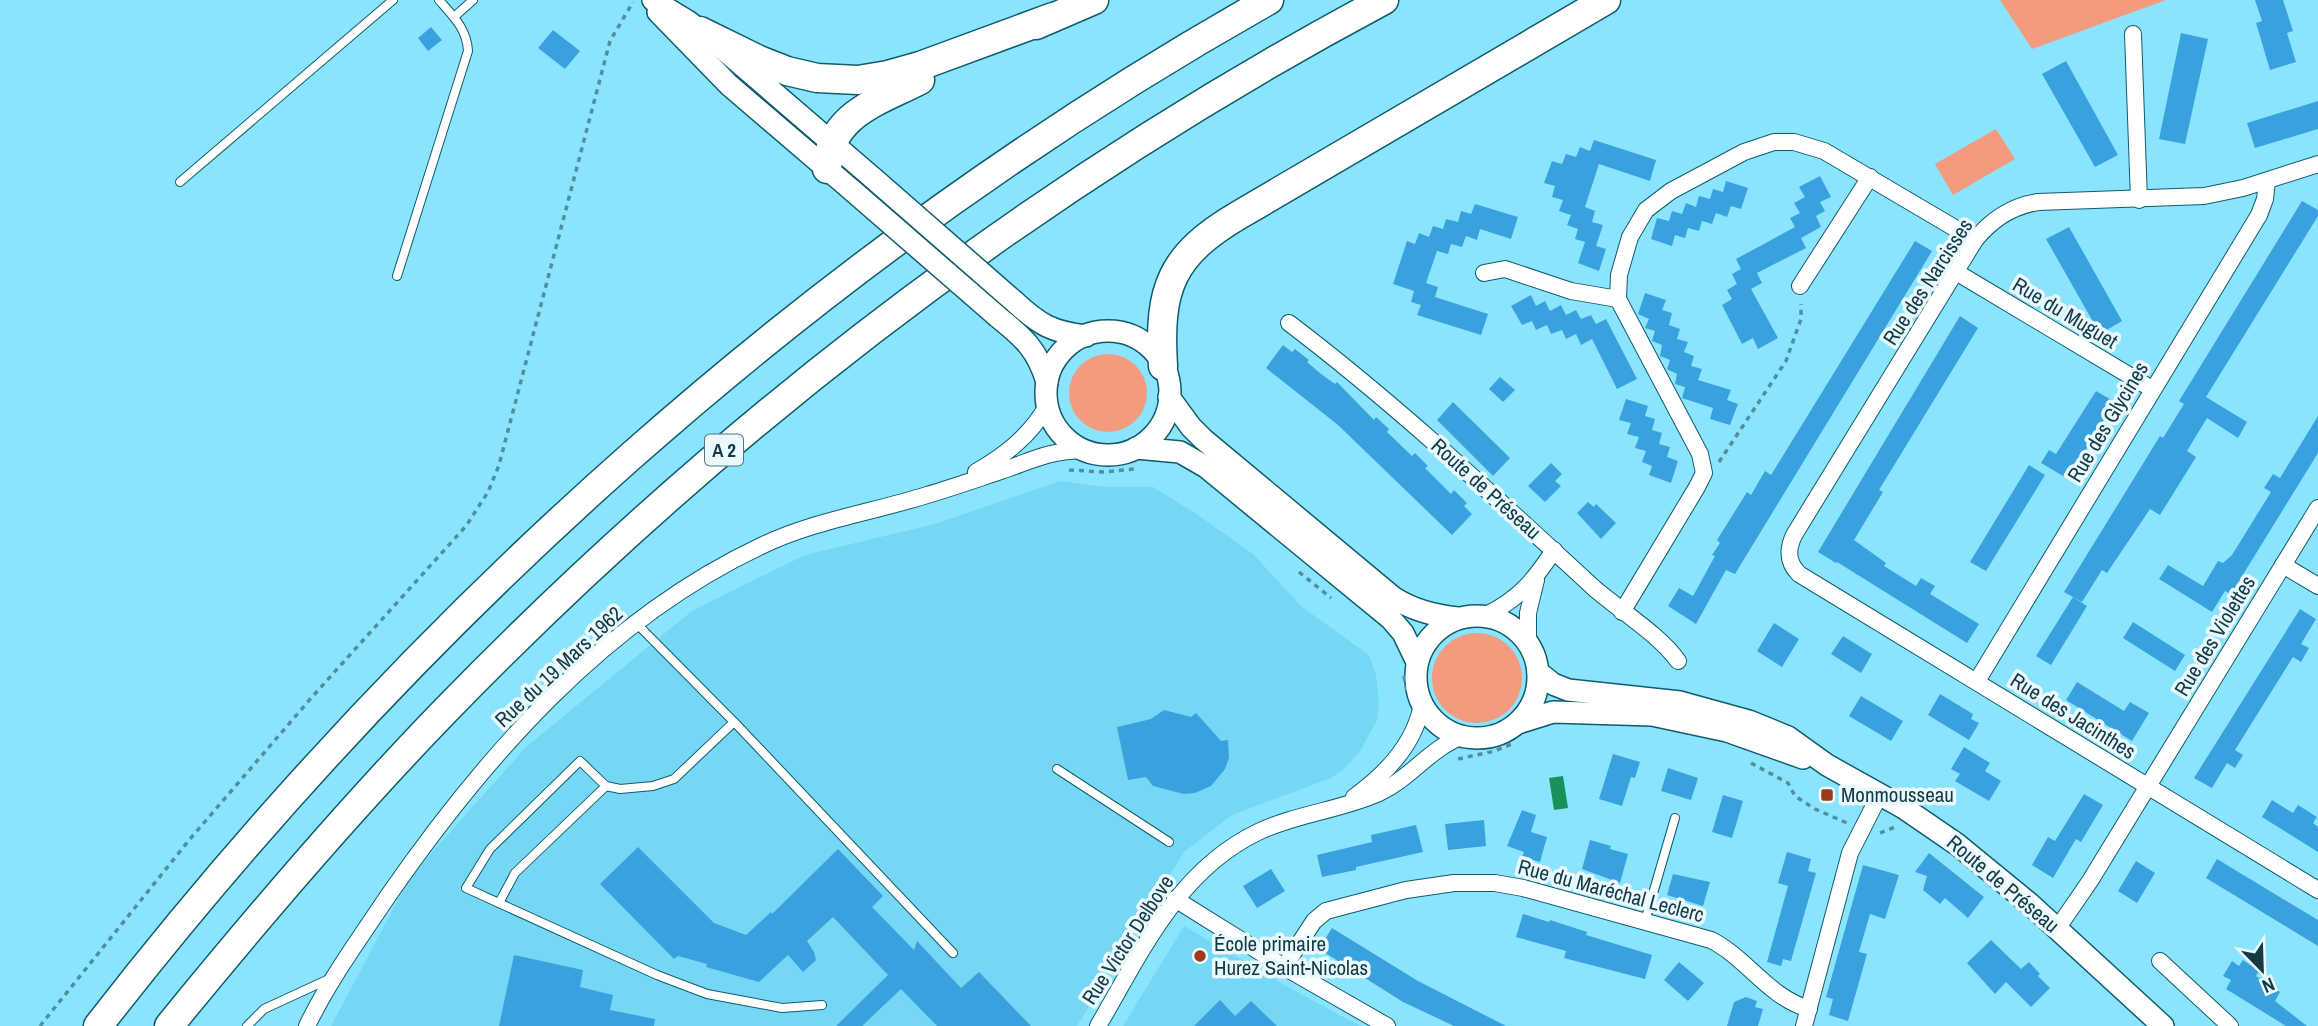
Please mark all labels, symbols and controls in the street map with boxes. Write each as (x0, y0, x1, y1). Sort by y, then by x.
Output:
street label: Rue des Narcisses (1876, 213, 1979, 351)
street label: Rue du Muguet (2007, 270, 2123, 355)
street label: Rue des Glycines (2060, 356, 2155, 487)
street label: Route de Préseau (1425, 431, 1548, 546)
road number: A 2 (705, 435, 743, 466)
street label: Rue des Violettes (2167, 570, 2262, 701)
street label: Rue du 19 Mars 1962 (488, 600, 629, 734)
street label: Rue des Jacinthes (2005, 665, 2141, 766)
place label: Monmousseau (1841, 780, 1954, 809)
marker: Monmousseau (1819, 787, 1835, 803)
street label: Route de Préseau (1941, 828, 2066, 939)
street label: Rue du Maréchal Leclerc (1515, 852, 1707, 929)
street label: Rue Victor Delbove (1075, 869, 1180, 1010)
place label: École primaire Hurez Saint-Nicolas (1214, 929, 1368, 982)
north arrow (2227, 935, 2297, 1005)
marker: École primaire Hurez Saint-Nicolas (1192, 948, 1208, 964)
text: N (2258, 971, 2279, 1000)

